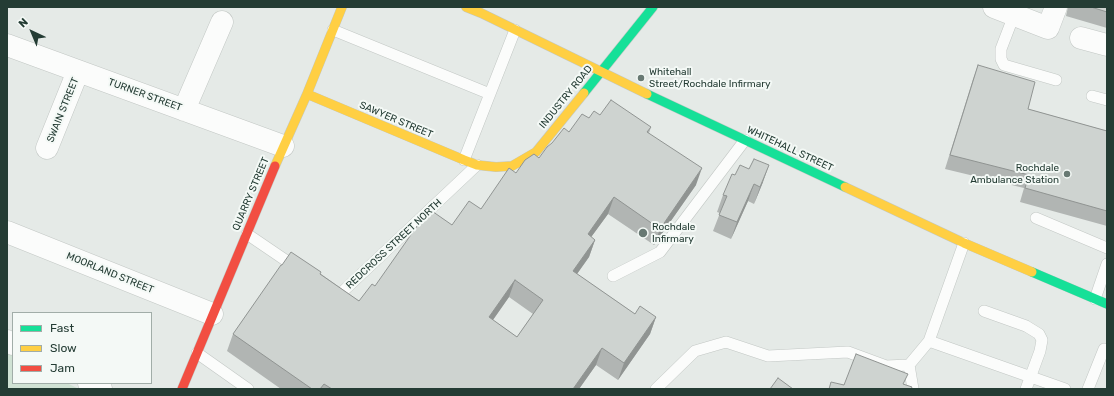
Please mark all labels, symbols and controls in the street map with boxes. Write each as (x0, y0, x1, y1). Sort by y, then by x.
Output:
north arrow (12, 12, 52, 52)
text: N (16, 16, 31, 30)
street label: INDUSTRY ROAD (537, 63, 595, 131)
place label: Whitehall Street/Rochdale Infirmary (649, 66, 771, 90)
marker: Whitehall Street/Rochdale Infirmary (636, 73, 646, 83)
street label: SWAIN STREET (44, 76, 82, 144)
street label: TURNER STREET (106, 76, 184, 114)
street label: SAWYER STREET (358, 99, 434, 141)
street label: WHITEHALL STREET (745, 124, 835, 174)
street label: QUARRY STREET (230, 156, 272, 232)
place label: Rochdale Ambulance Station (970, 162, 1059, 186)
marker: Rochdale Ambulance Station (1062, 169, 1072, 179)
street label: REDCROSS STREET NORTH (344, 197, 444, 291)
place label: Rochdale Infirmary (652, 221, 695, 244)
marker: Rochdale Infirmary (637, 227, 649, 239)
street label: MOORLAND STREET (65, 250, 155, 296)
legend (12, 312, 152, 384)
text: Fast (50, 321, 74, 335)
text: Slow (50, 341, 77, 355)
text: Jam (50, 361, 75, 375)

